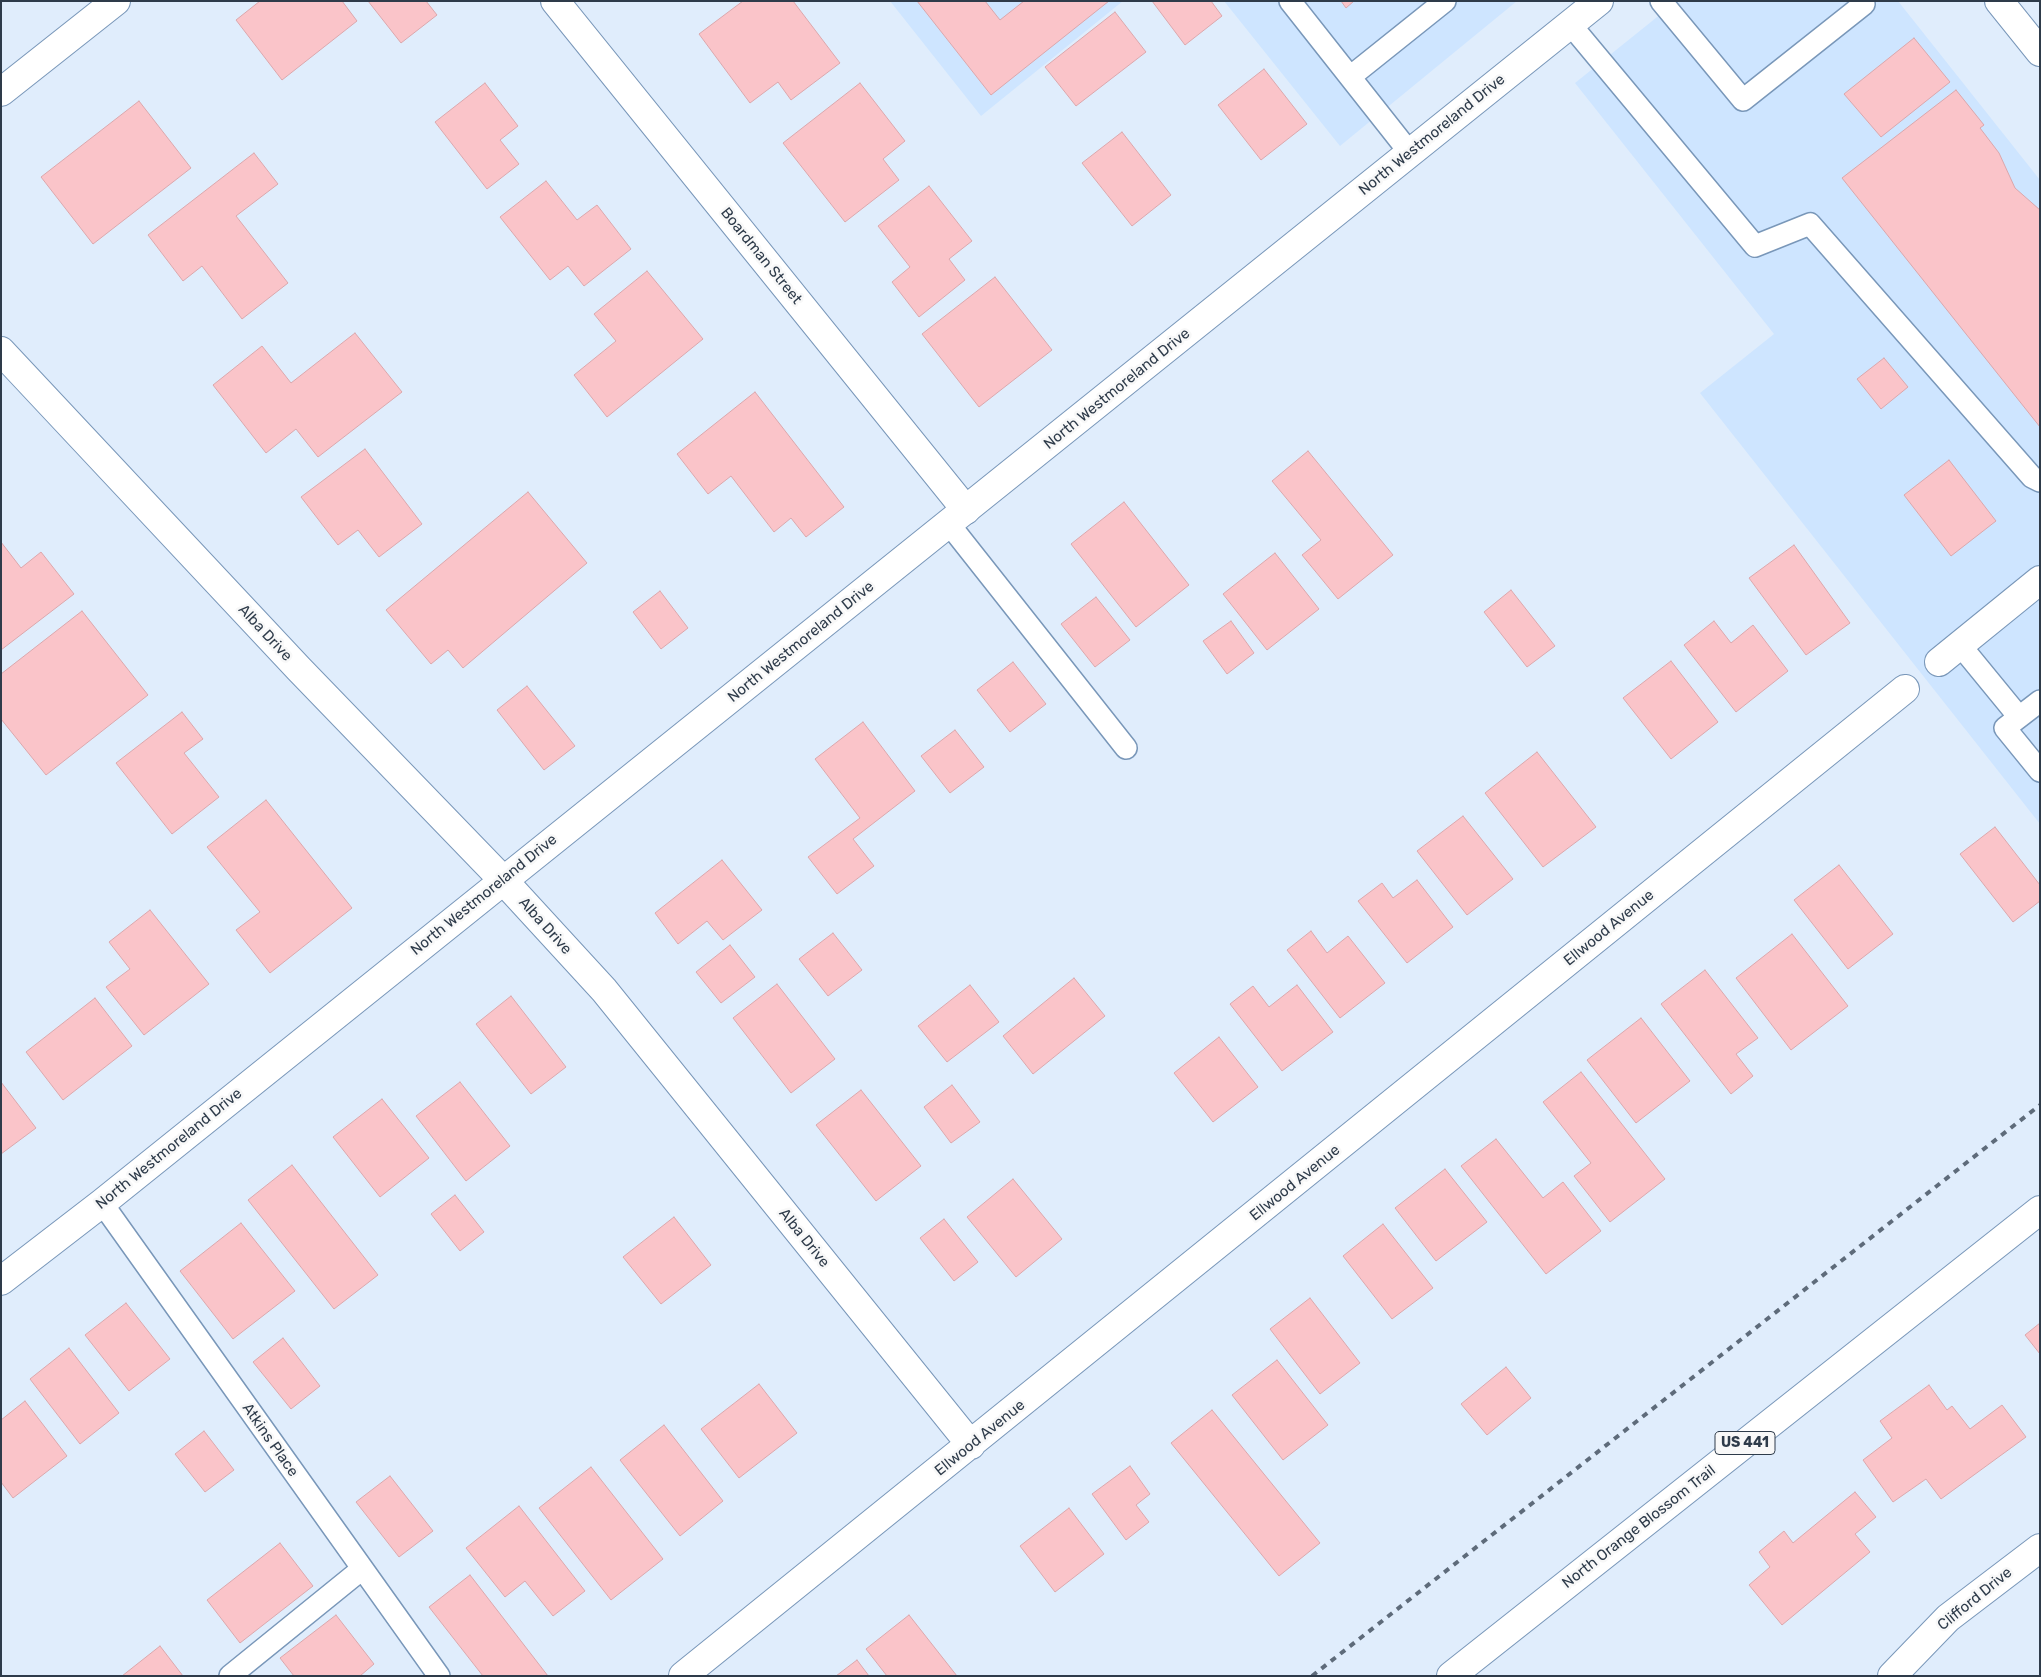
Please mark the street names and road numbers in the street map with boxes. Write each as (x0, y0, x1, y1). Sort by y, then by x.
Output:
street label: North Westmoreland Drive (1355, 71, 1509, 199)
street label: Boardman Street (717, 204, 805, 308)
street label: North Westmoreland Drive (1040, 325, 1194, 453)
street label: North Westmoreland Drive (724, 578, 878, 706)
street label: Alba Drive (234, 601, 296, 665)
street label: North Westmoreland Drive (407, 831, 561, 959)
street label: Ellwood Avenue (1560, 886, 1658, 970)
street label: Alba Drive (515, 894, 575, 958)
street label: North Westmoreland Drive (92, 1085, 246, 1213)
street label: Ellwood Avenue (1246, 1141, 1344, 1225)
street label: Alba Drive (775, 1205, 833, 1271)
street label: Ellwood Avenue (931, 1396, 1029, 1480)
street label: Atkins Place (238, 1400, 302, 1480)
road number: US 441 (1715, 1432, 1775, 1455)
street label: North Orange Blossom Trail (1559, 1462, 1719, 1592)
street label: Clifford Drive (1934, 1564, 2016, 1634)

